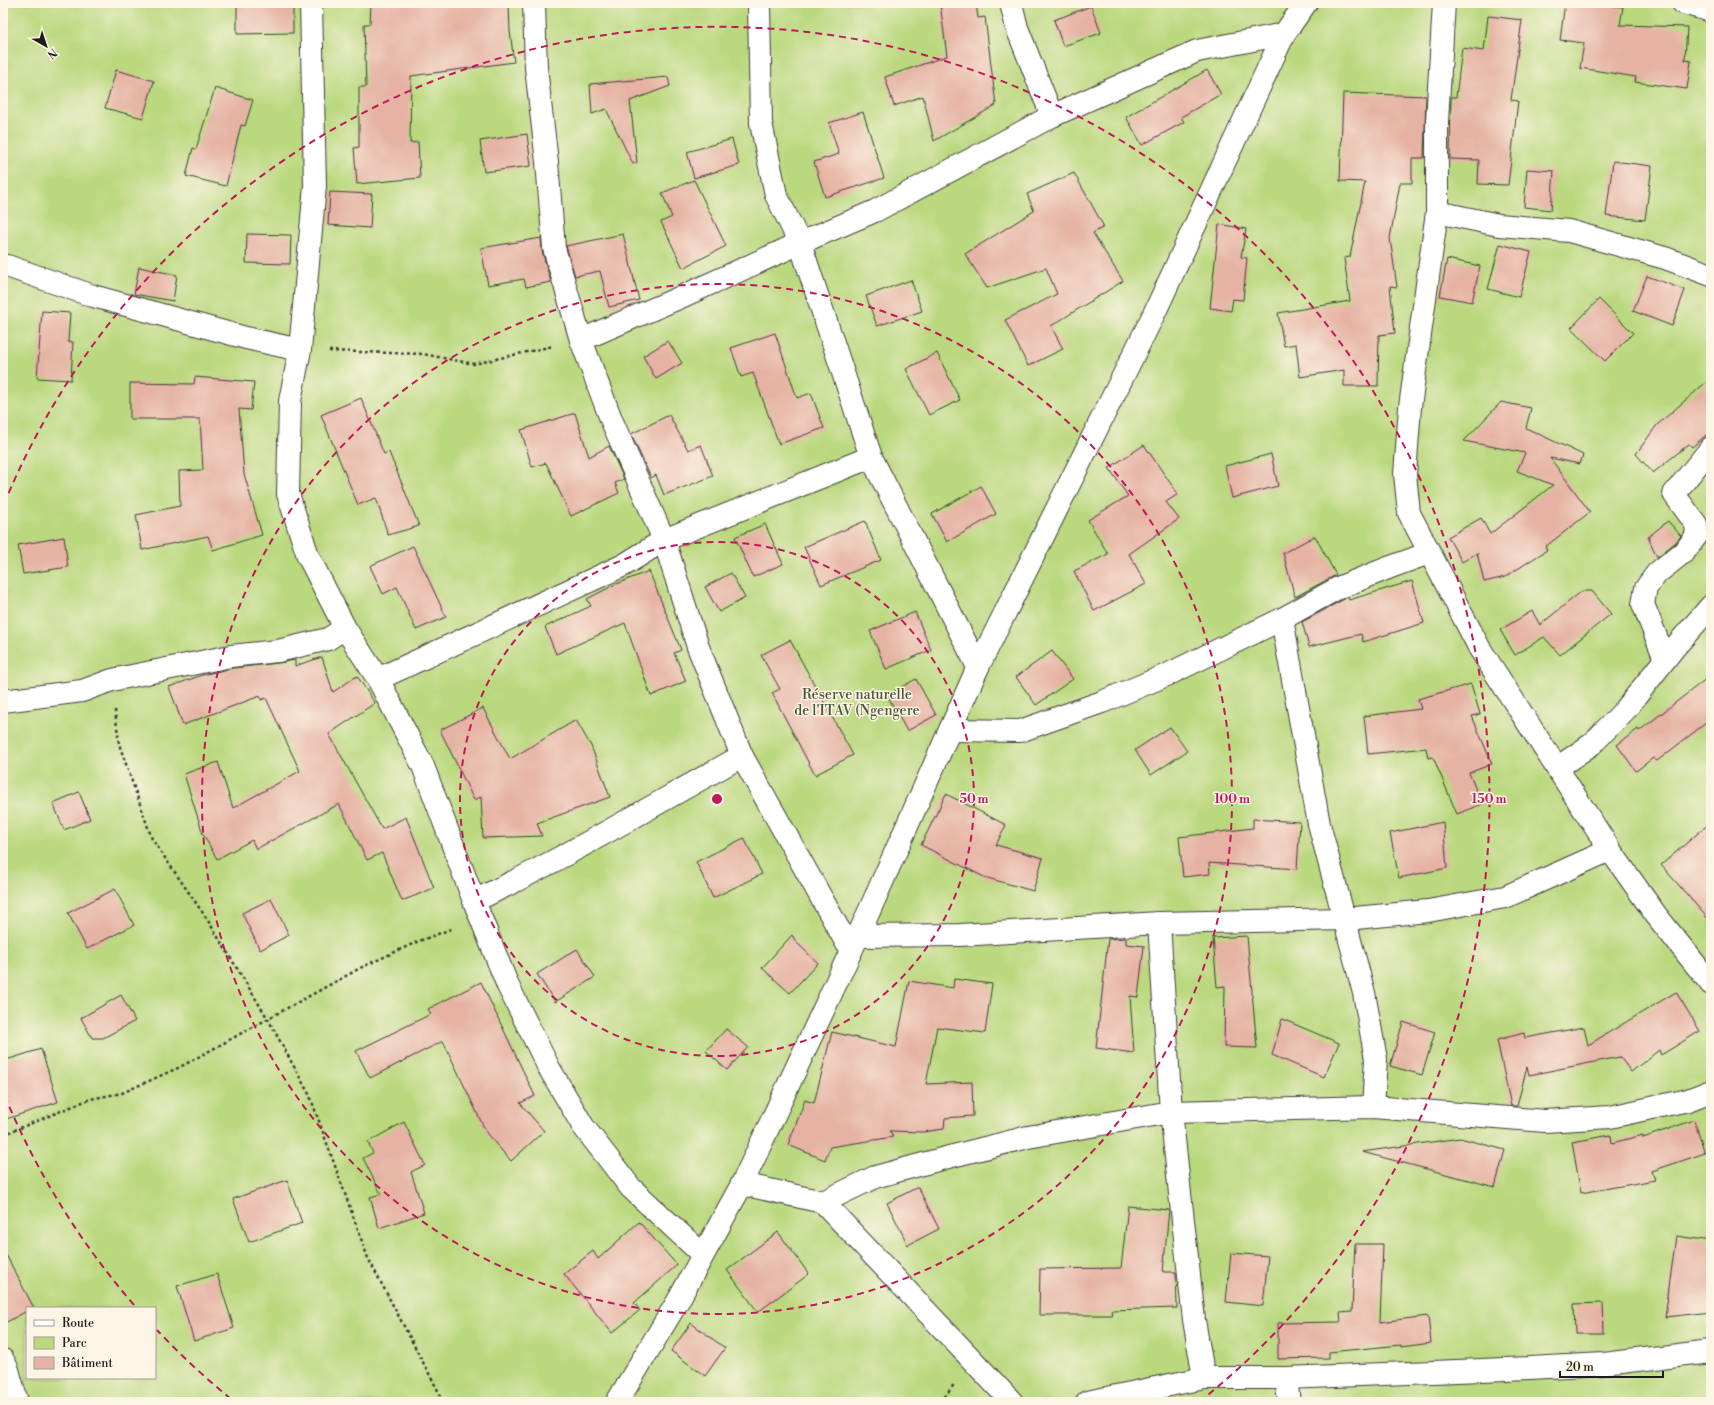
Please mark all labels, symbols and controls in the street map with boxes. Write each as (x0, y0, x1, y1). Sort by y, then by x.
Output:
north arrow (26, 26, 66, 66)
text: N (44, 45, 59, 61)
park label: Réserve naturelle de l'ITAV (Ngengere (794, 686, 920, 720)
centre of rings (710, 792, 724, 806)
text: 50 m (959, 792, 989, 807)
text: 100 m (1214, 792, 1250, 807)
text: 150 m (1472, 792, 1506, 807)
legend (26, 1307, 156, 1379)
text: Route (62, 1316, 94, 1331)
text: Parc (62, 1336, 87, 1351)
scale bar (1560, 1353, 1663, 1379)
text: Bâtiment (61, 1356, 113, 1371)
text: 20 m (1566, 1360, 1594, 1375)

